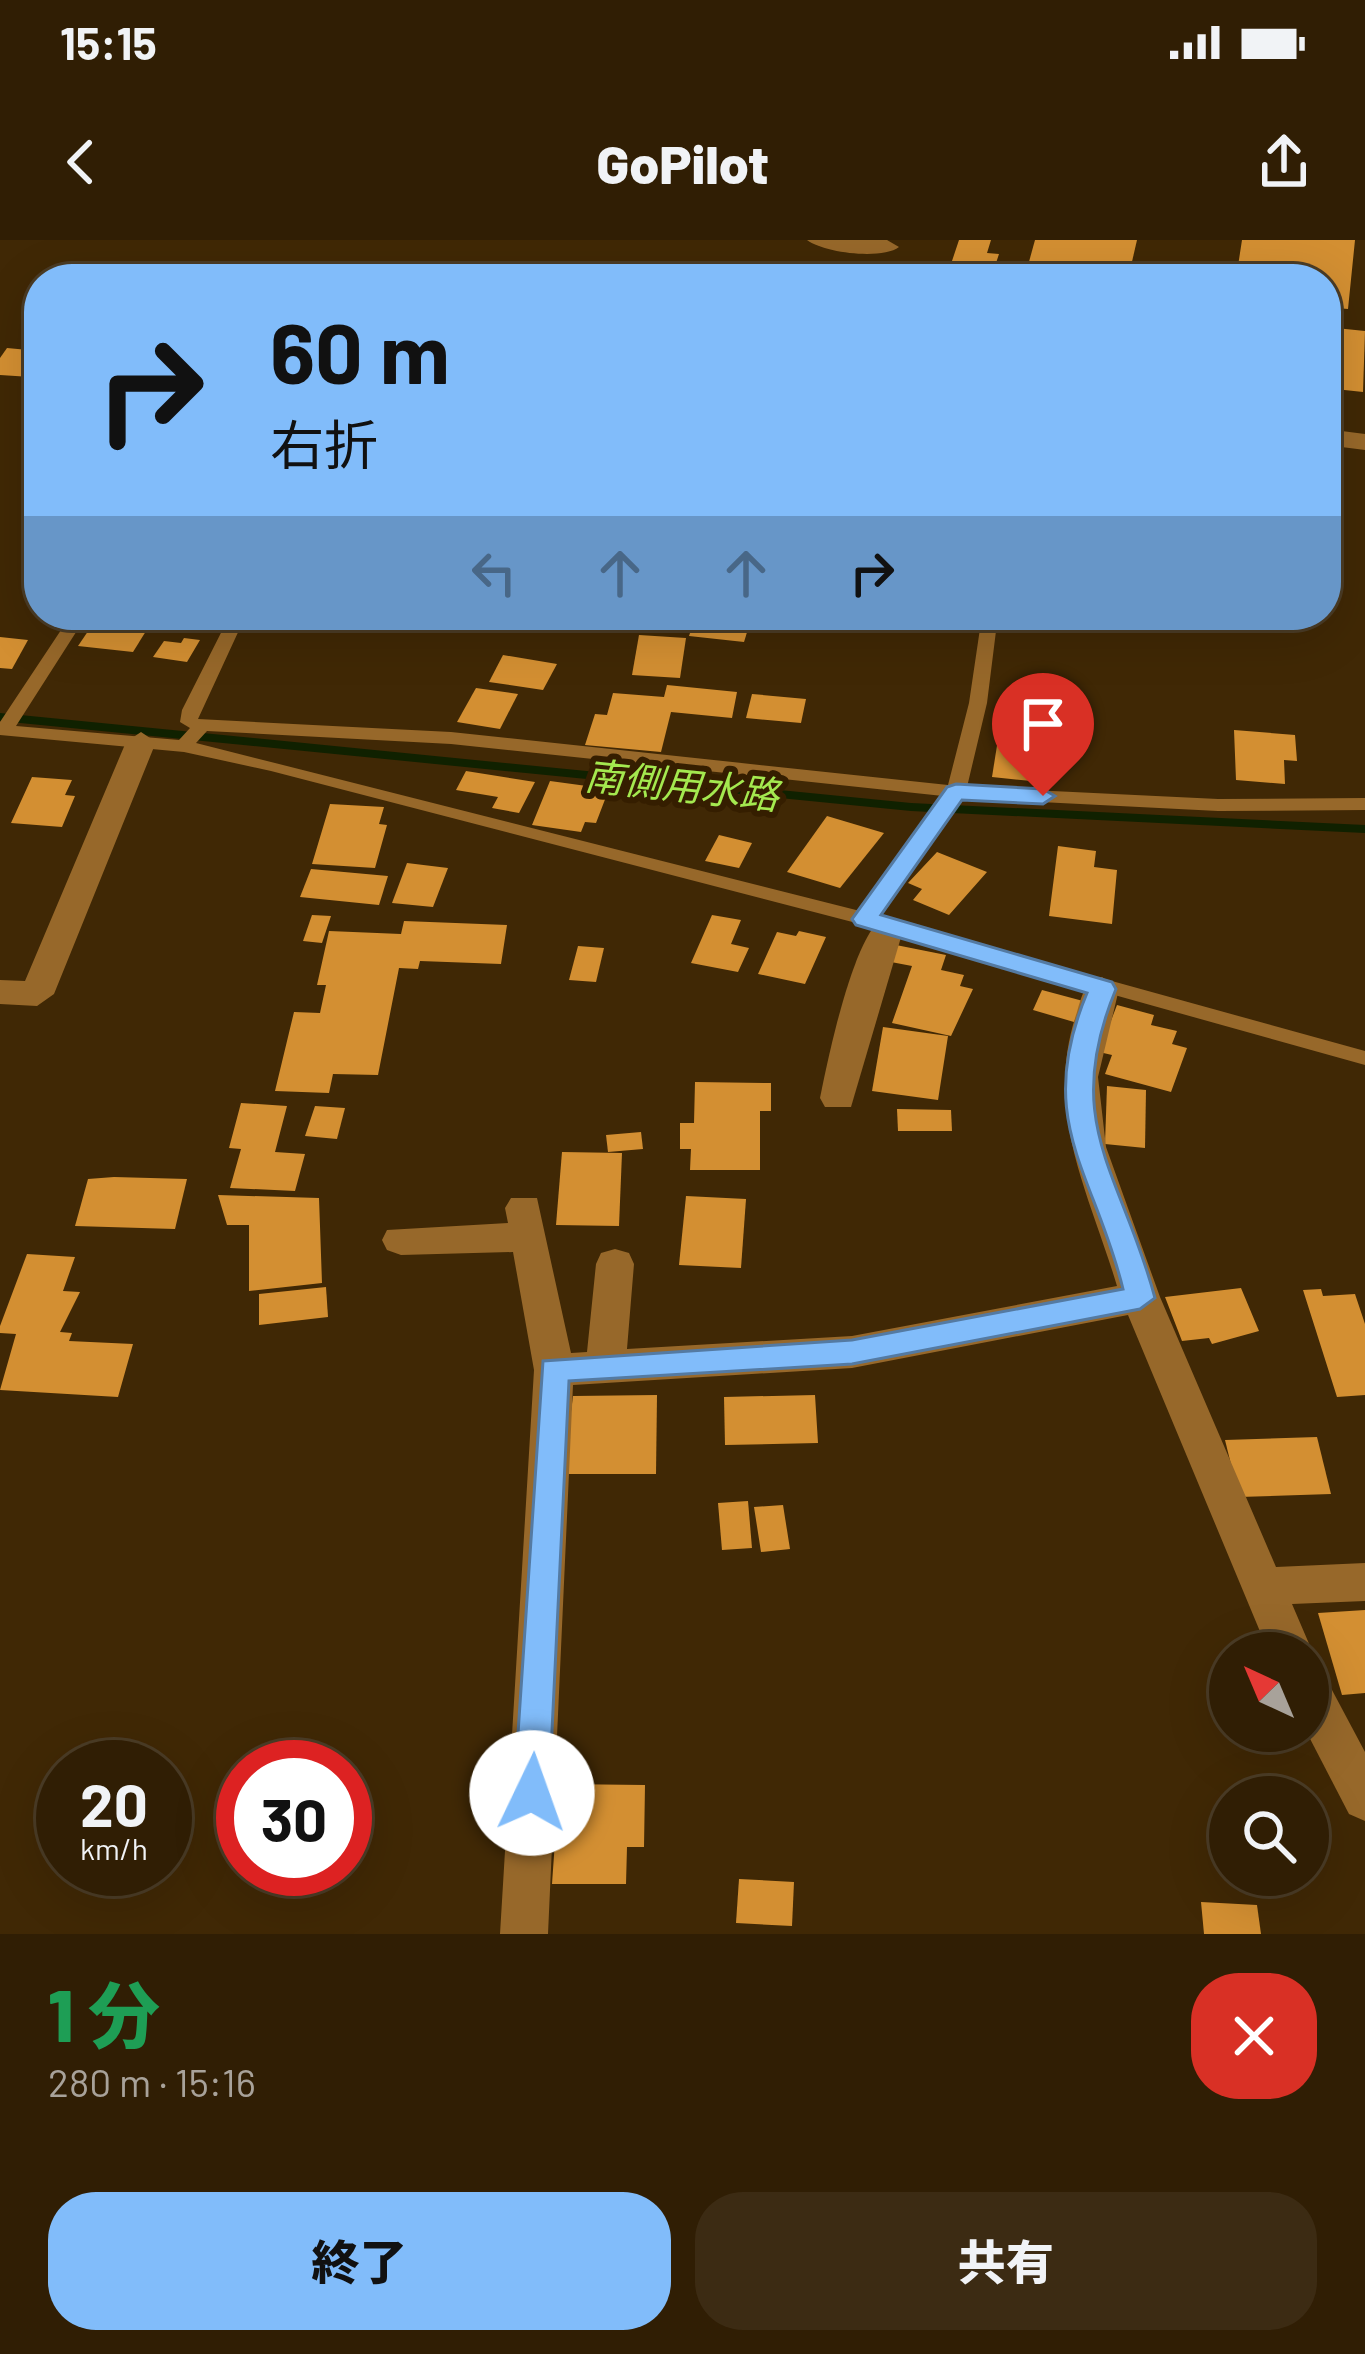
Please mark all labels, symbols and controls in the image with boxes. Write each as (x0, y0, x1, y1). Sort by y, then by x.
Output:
text: 15:15 (60, 15, 157, 69)
icon: back (48, 129, 114, 195)
icon: share (1251, 129, 1317, 195)
text: GoPilot (596, 130, 769, 195)
text: 60 m (270, 300, 450, 401)
icon: right (72, 312, 228, 468)
text: 右折 (270, 411, 378, 476)
icon: left (461, 540, 527, 606)
icon: ahead (587, 540, 653, 606)
icon: ahead (713, 540, 779, 606)
icon: right (839, 540, 905, 606)
pin (992, 673, 1094, 796)
icon: arrive (1010, 691, 1076, 757)
water label: 南側用水路 (583, 750, 784, 818)
north arrow (1209, 1632, 1329, 1752)
map controls (1209, 1632, 1329, 1896)
position arrow (469, 1730, 595, 1856)
speed limit sign: 30 (216, 1740, 372, 1896)
text: 20 (80, 1767, 148, 1839)
button: search (1209, 1776, 1329, 1896)
text: km/h (80, 1830, 148, 1866)
text: 1 分 (48, 1970, 160, 2056)
button: close (1191, 1973, 1317, 2099)
text: 280 m · 15:16 (48, 2058, 256, 2105)
button: 終了 (48, 2192, 671, 2330)
button: 共有 (695, 2192, 1317, 2330)

